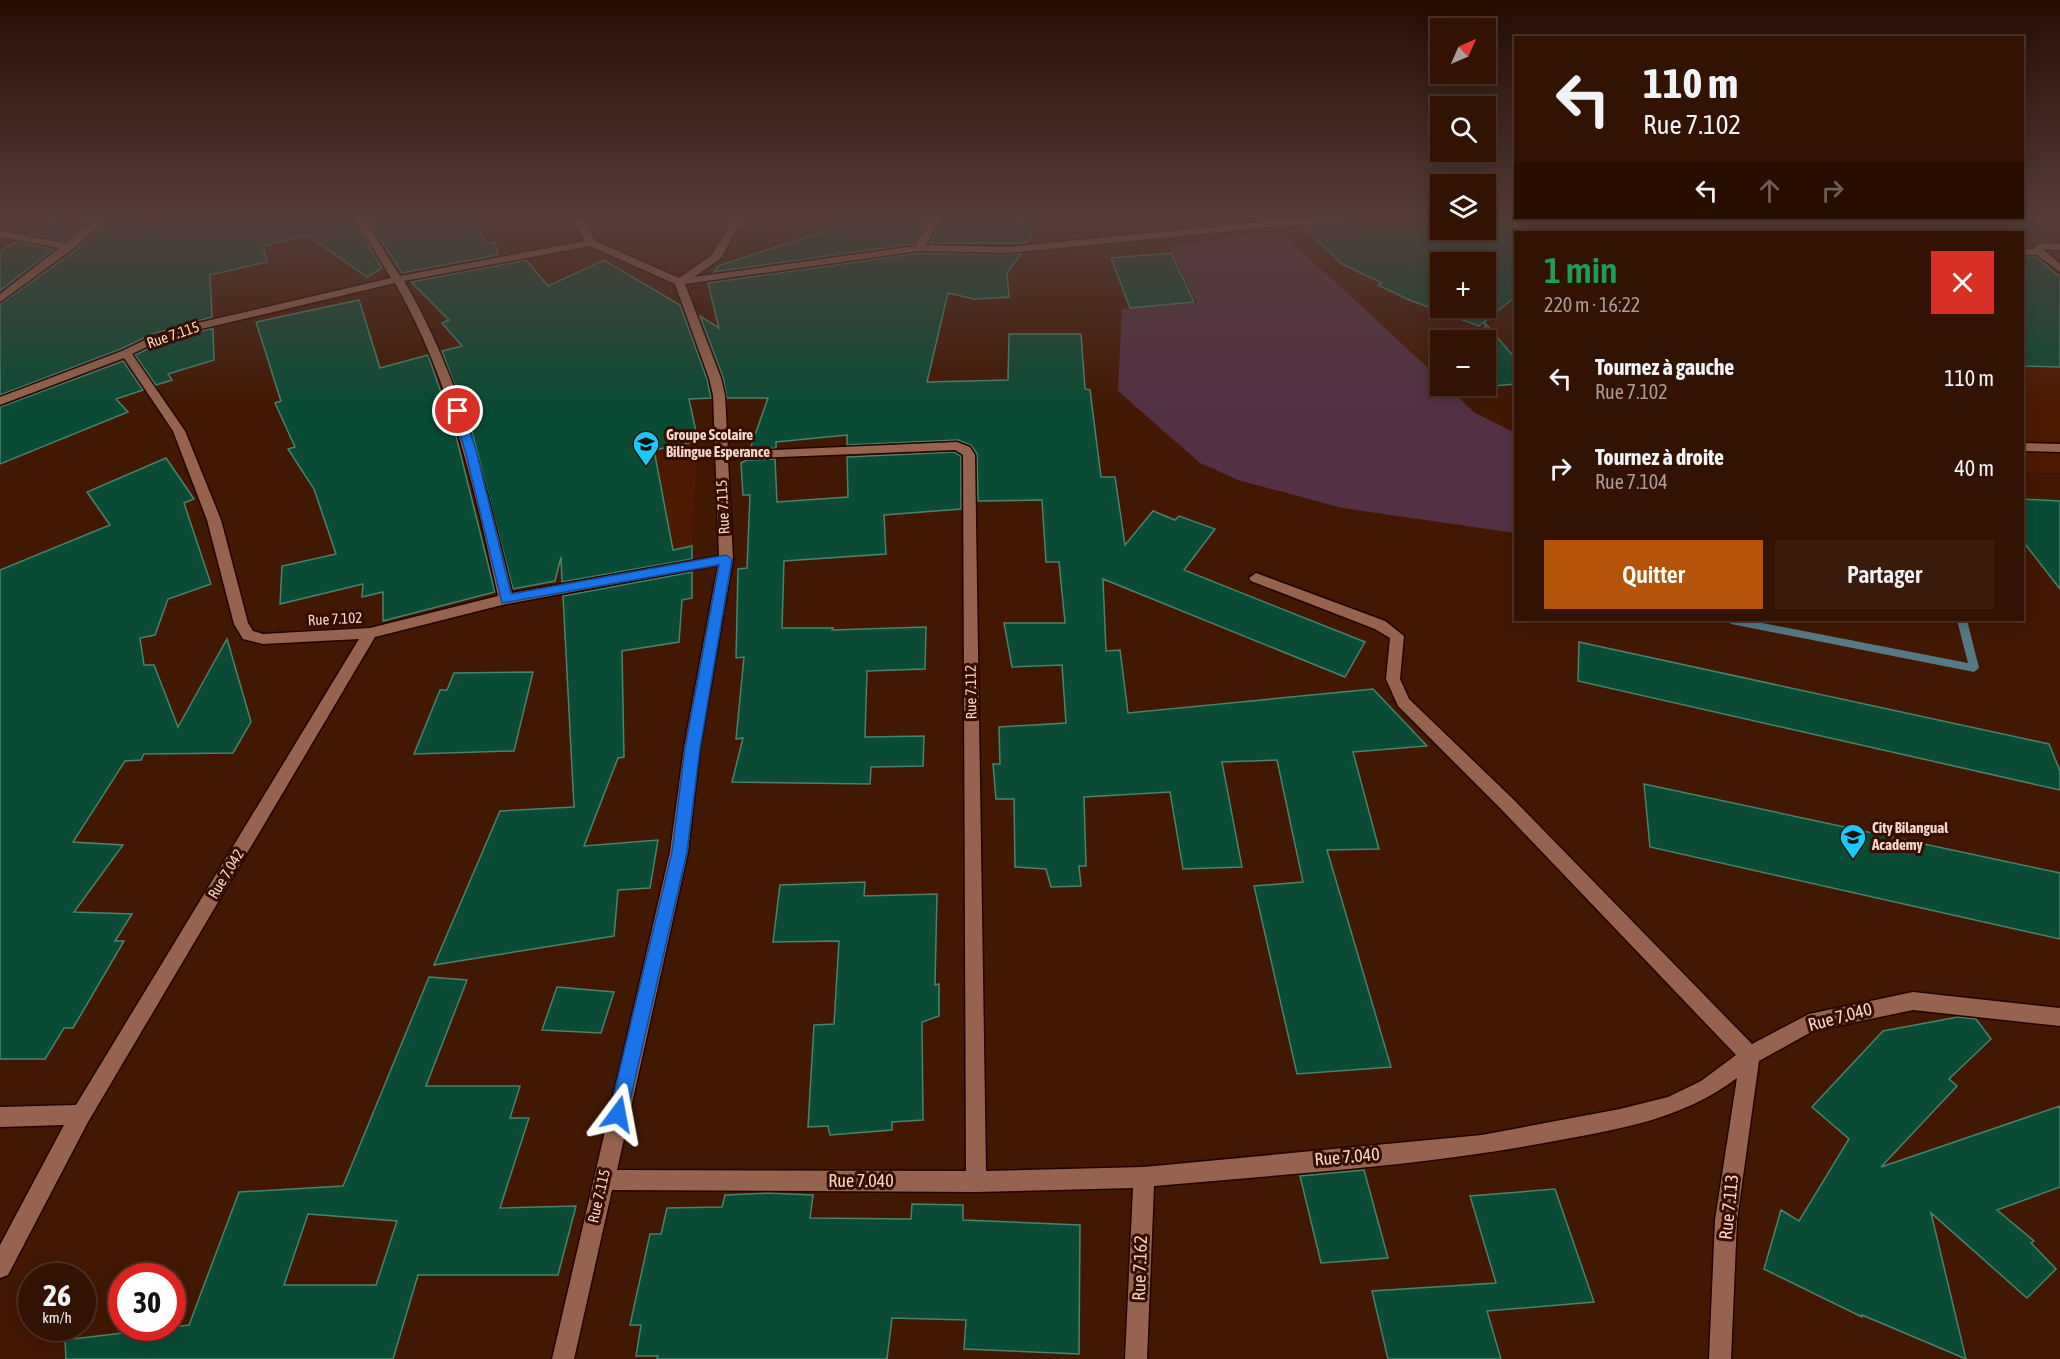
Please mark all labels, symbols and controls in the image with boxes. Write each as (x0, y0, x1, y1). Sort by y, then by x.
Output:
north arrow (1430, 18, 1496, 84)
map controls (1430, 18, 1496, 396)
text: 110 m (1643, 59, 1738, 107)
icon: left (1544, 60, 1622, 138)
button: search (1430, 96, 1496, 162)
text: Rue 7.102 (1643, 109, 1741, 140)
button: layers (1430, 174, 1496, 240)
icon: left (1690, 174, 1723, 207)
icon: ahead (1753, 174, 1786, 207)
icon: right (1816, 174, 1849, 207)
text: 1 min (1544, 249, 1618, 291)
button: close (1931, 251, 1994, 314)
button: + (1430, 252, 1496, 318)
text: 220 m · 16:22 (1544, 293, 1640, 316)
street label: Rue 7.115 (144, 318, 201, 351)
button: − (1430, 330, 1496, 396)
text: Tournez à gauche (1595, 354, 1734, 380)
icon: left (1544, 362, 1577, 395)
text: 110 m (1944, 365, 1994, 391)
text: Rue 7.102 (1595, 380, 1668, 403)
pin (432, 385, 483, 436)
icon: arrive (441, 394, 474, 427)
place label: Groupe Scolaire Bilingue Esperance (666, 426, 770, 460)
school or university icon: Groupe Scolaire Bilingue Esperance (631, 429, 661, 467)
text: Tournez à droite (1595, 444, 1724, 470)
icon: right (1544, 452, 1577, 485)
text: 40 m (1954, 455, 1994, 481)
text: Rue 7.104 (1595, 470, 1668, 493)
street label: Rue 7.115 (713, 479, 732, 535)
button: Quitter (1544, 540, 1763, 609)
button: Partager (1775, 540, 1994, 609)
street label: Rue 7.102 (307, 609, 363, 628)
street label: Rue 7.112 (962, 665, 979, 719)
place label: City Bilangual Academy (1871, 819, 1949, 853)
school or university icon: City Bilangual Academy (1838, 822, 1868, 860)
street label: Rue 7.042 (204, 846, 247, 901)
street label: Rue 7.040 (1806, 998, 1874, 1035)
position arrow (586, 1082, 650, 1146)
street label: Rue 7.040 (1313, 1143, 1380, 1170)
street label: Rue 7.115 (584, 1167, 613, 1224)
street label: Rue 7.040 (828, 1170, 894, 1191)
street label: Rue 7.113 (1715, 1173, 1742, 1241)
street label: Rue 7.162 (1128, 1235, 1151, 1301)
speed limit sign: 30 (108, 1263, 186, 1341)
text: 26 (43, 1278, 71, 1312)
text: km/h (42, 1309, 72, 1326)

